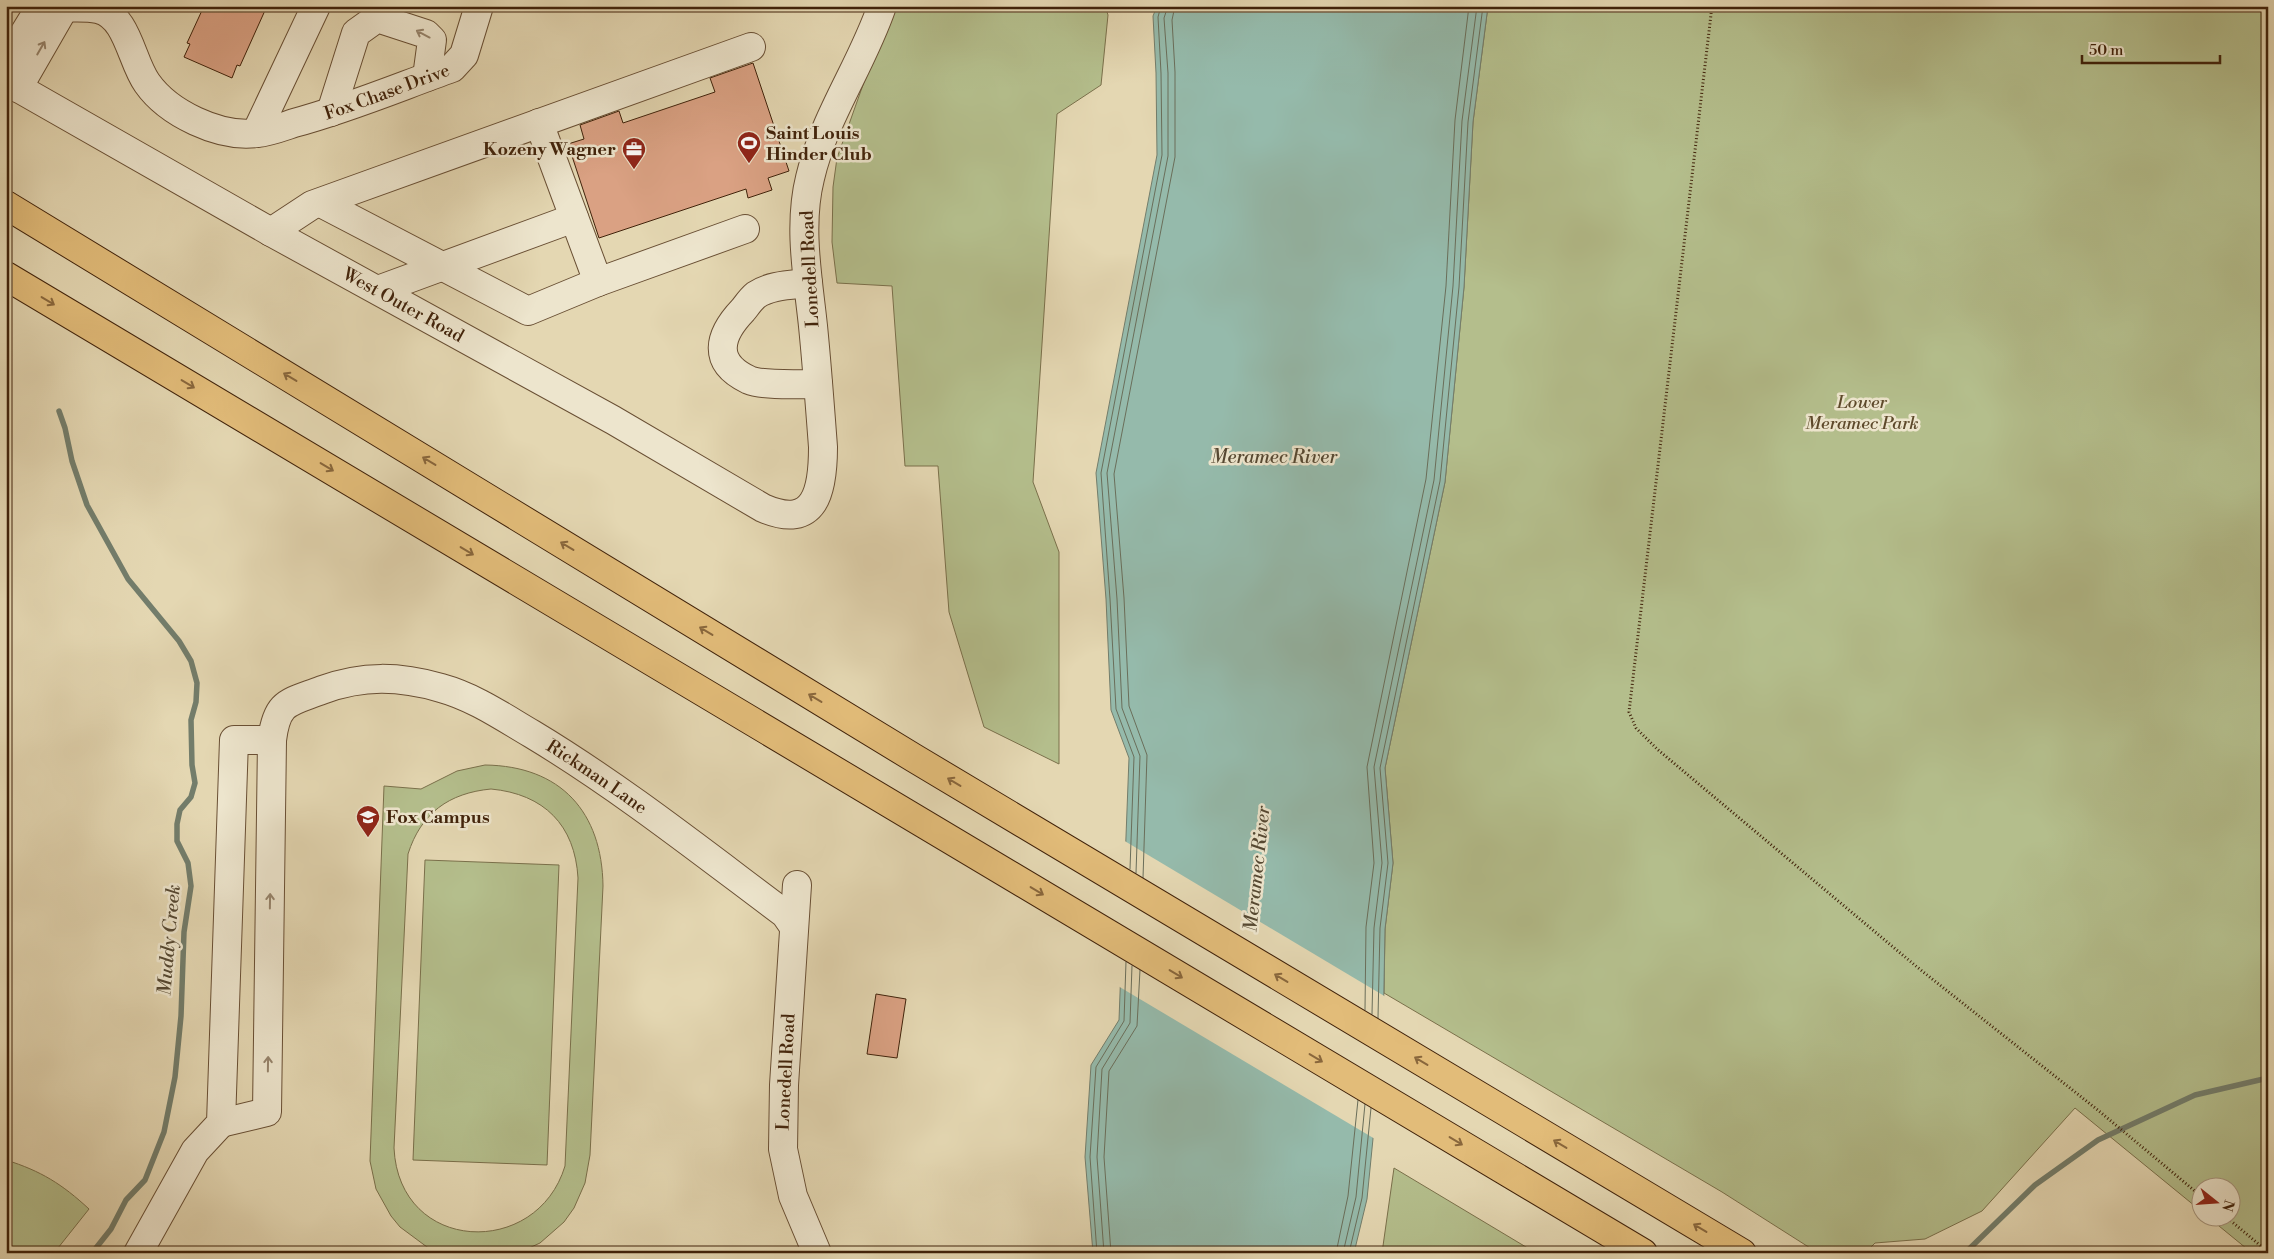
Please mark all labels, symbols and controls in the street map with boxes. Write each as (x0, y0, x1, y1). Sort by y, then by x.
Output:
one-way arrow (416, 29, 431, 39)
scale bar (2082, 32, 2219, 64)
one-way arrow (37, 41, 47, 55)
text: 50 m (2089, 41, 2123, 60)
street label: Fox Chase Drive (321, 58, 453, 125)
place label: Saint Louis Hinder Club (766, 122, 872, 166)
sports icon: Saint Louis Hinder Club (736, 130, 762, 164)
office icon: Kozeny Wagner (621, 136, 647, 170)
place label: Kozeny Wagner (483, 138, 616, 161)
street label: Lonedell Road (795, 209, 825, 328)
street label: West Outer Road (338, 262, 469, 348)
one-way arrow (41, 296, 55, 306)
one-way arrow (283, 371, 297, 381)
one-way arrow (180, 380, 194, 390)
park label: Lower Meramec Park (1805, 391, 1919, 435)
water label: Meramec River (1211, 445, 1338, 469)
one-way arrow (422, 456, 436, 466)
one-way arrow (320, 463, 334, 473)
one-way arrow (561, 541, 575, 551)
one-way arrow (459, 546, 473, 556)
one-way arrow (699, 626, 713, 636)
one-way arrow (809, 692, 823, 702)
street label: Rickman Lane (542, 734, 652, 819)
one-way arrow (948, 777, 962, 787)
school or university icon: Fox Campus (355, 804, 381, 838)
water label: Meramec River (1238, 804, 1276, 933)
place label: Fox Campus (386, 806, 490, 829)
water label: Muddy Creek (152, 884, 186, 996)
one-way arrow (1029, 887, 1043, 897)
one-way arrow (265, 893, 275, 910)
one-way arrow (1169, 970, 1183, 980)
one-way arrow (1275, 972, 1289, 982)
street label: Lonedell Road (771, 1012, 801, 1131)
one-way arrow (1308, 1053, 1322, 1063)
one-way arrow (263, 1056, 273, 1072)
one-way arrow (1413, 1056, 1428, 1066)
one-way arrow (1448, 1136, 1462, 1146)
one-way arrow (1554, 1139, 1568, 1149)
north arrow (2192, 1176, 2242, 1226)
text: N (2217, 1198, 2238, 1213)
one-way arrow (1693, 1222, 1707, 1232)

